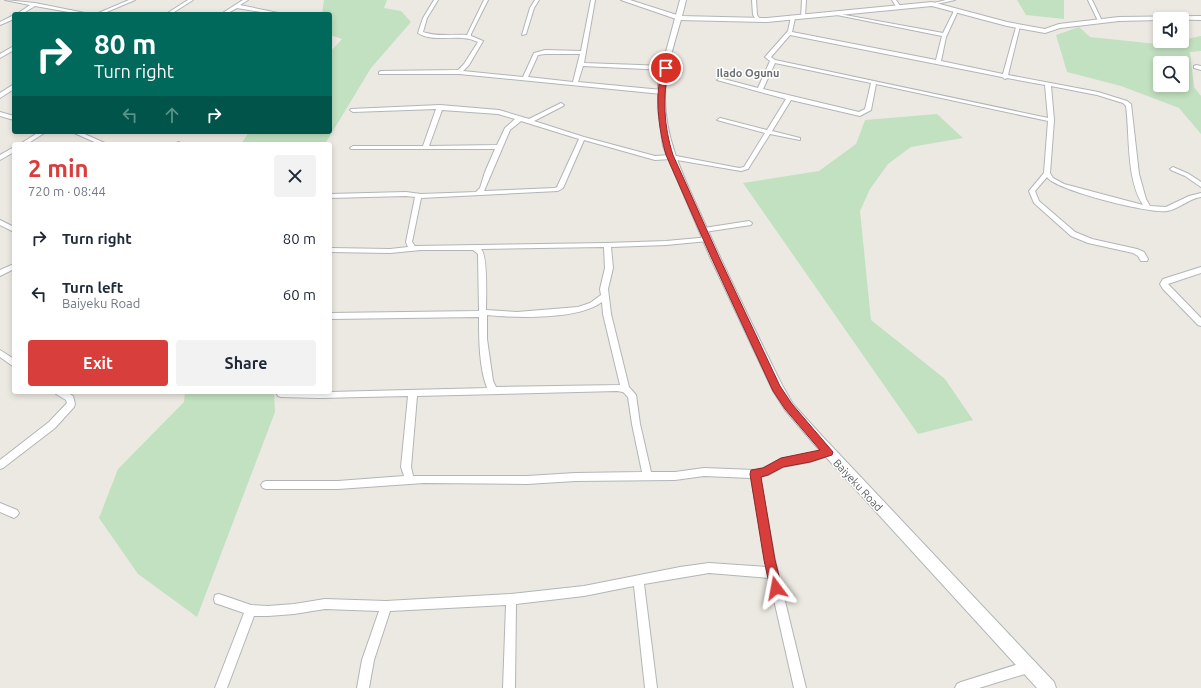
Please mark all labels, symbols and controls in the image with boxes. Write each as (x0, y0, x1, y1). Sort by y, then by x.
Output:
map controls (1153, 12, 1189, 92)
button: sound (1153, 12, 1189, 48)
icon: right (28, 28, 80, 80)
text: 80 m (94, 28, 156, 59)
pin (649, 51, 683, 85)
button: search (1153, 56, 1189, 92)
icon: arrive (655, 57, 677, 79)
text: Turn right (94, 61, 174, 81)
district label: Ilado Ogunu (716, 67, 780, 79)
icon: left (119, 104, 141, 126)
icon: ahead (161, 104, 183, 126)
icon: right (203, 104, 225, 126)
text: 2 min (28, 155, 89, 182)
button: close (274, 155, 316, 197)
text: 720 m · 08:44 (28, 184, 106, 198)
icon: right (28, 227, 50, 249)
text: Turn right (62, 230, 132, 247)
text: 80 m (283, 230, 316, 247)
text: Turn left (62, 279, 123, 296)
icon: left (28, 283, 50, 305)
text: 60 m (283, 286, 316, 303)
text: Baiyeku Road (62, 296, 140, 310)
button: Exit (28, 340, 168, 386)
button: Share (176, 340, 316, 386)
street label: Baiyeku Road (831, 457, 885, 513)
position arrow (755, 567, 797, 609)

